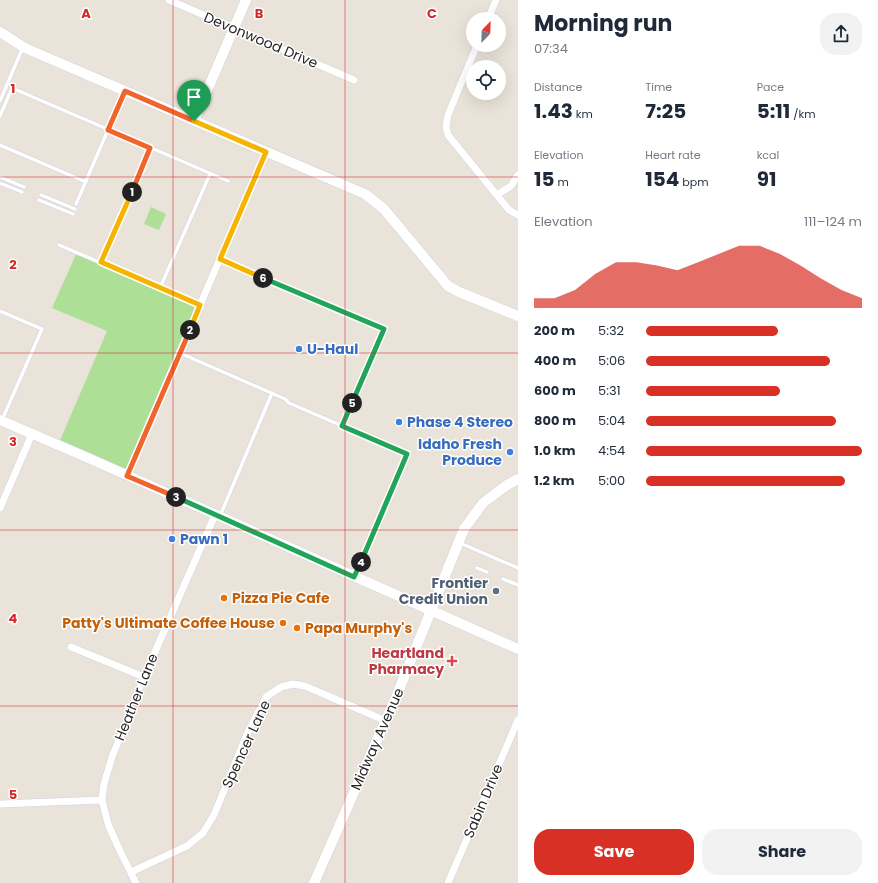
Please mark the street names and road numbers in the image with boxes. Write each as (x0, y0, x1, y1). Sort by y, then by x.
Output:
street label: Devonwood Drive (201, 7, 321, 73)
street label: Heather Lane (109, 650, 163, 744)
street label: Midway Avenue (345, 684, 409, 793)
street label: Spencer Lane (217, 697, 275, 791)
street label: Sabin Drive (458, 761, 508, 841)

